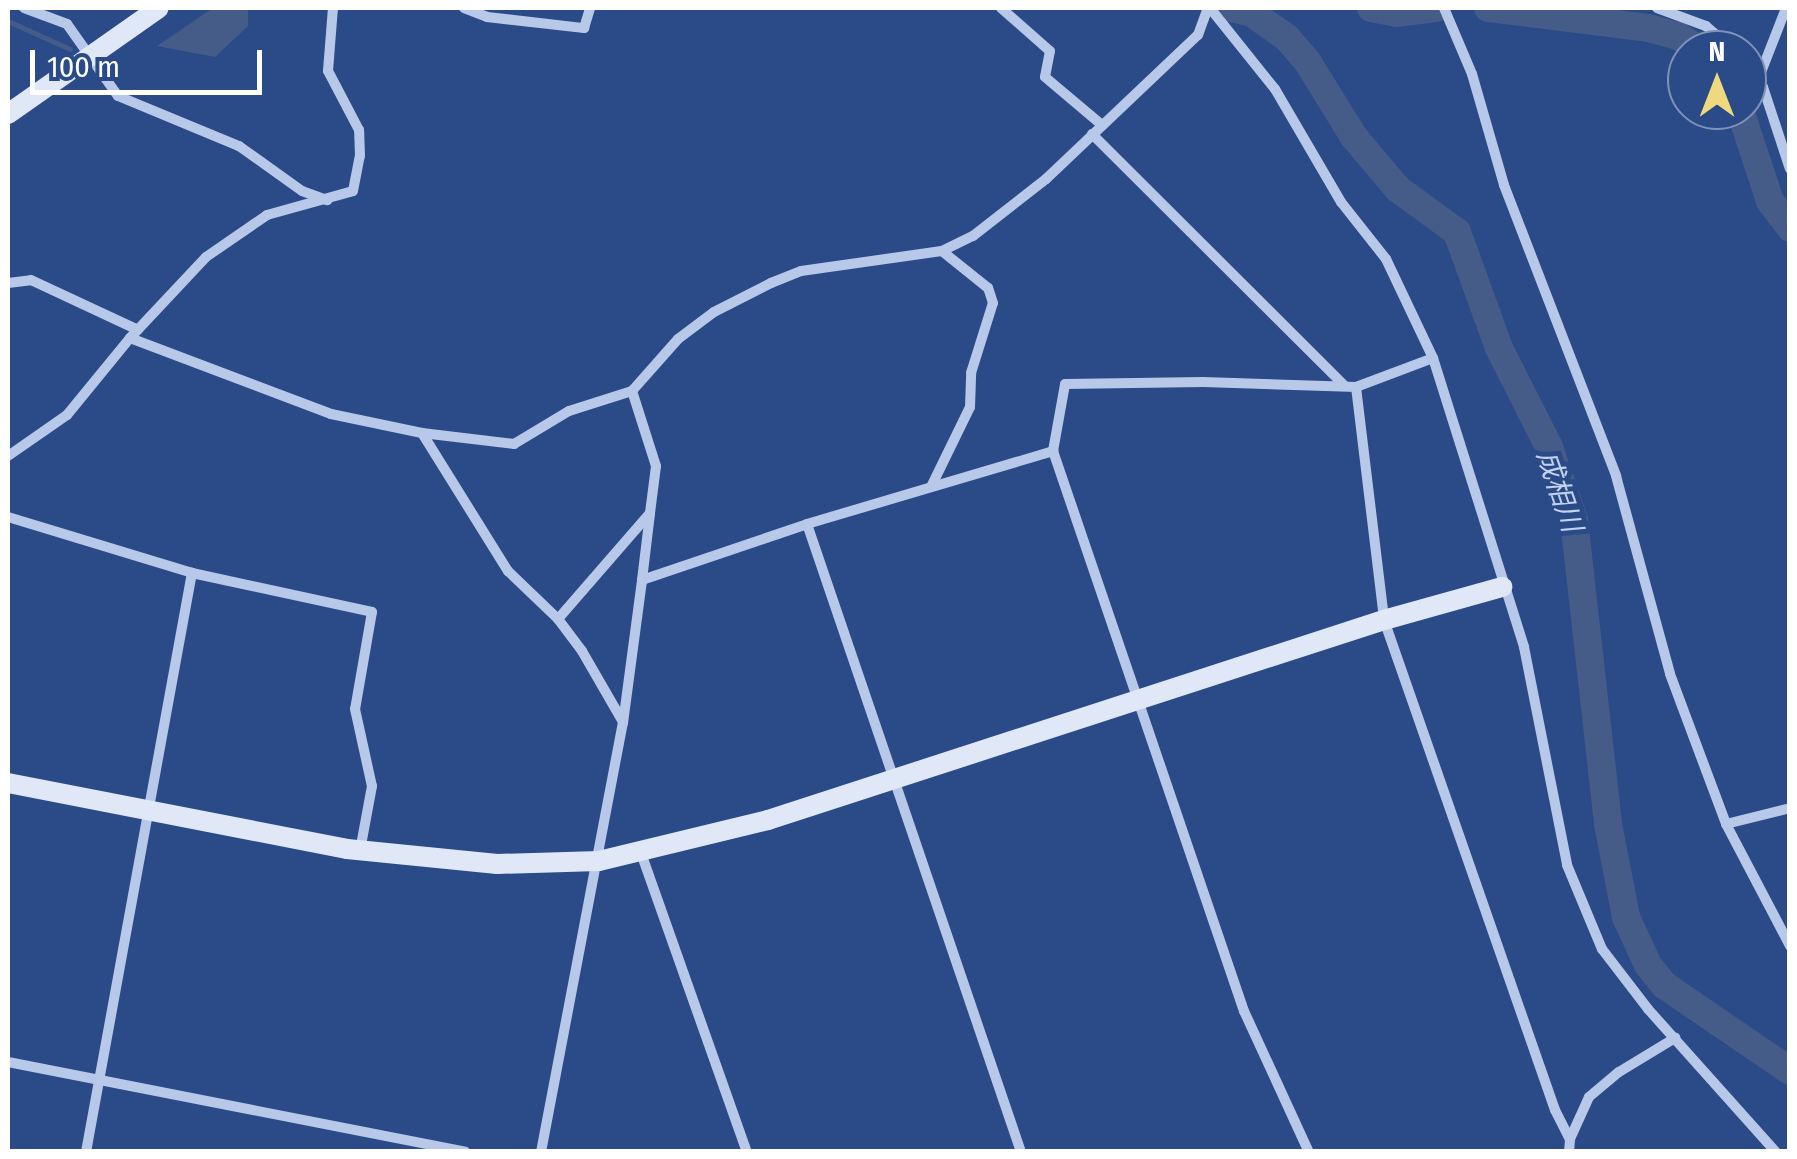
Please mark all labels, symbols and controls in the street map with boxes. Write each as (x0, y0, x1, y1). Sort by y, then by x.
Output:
scale bar (35, 30, 268, 92)
north arrow (1667, 30, 1767, 130)
text: N (1709, 35, 1725, 68)
text: 100 m (47, 49, 120, 85)
water label: 成相川 (1529, 446, 1589, 536)

